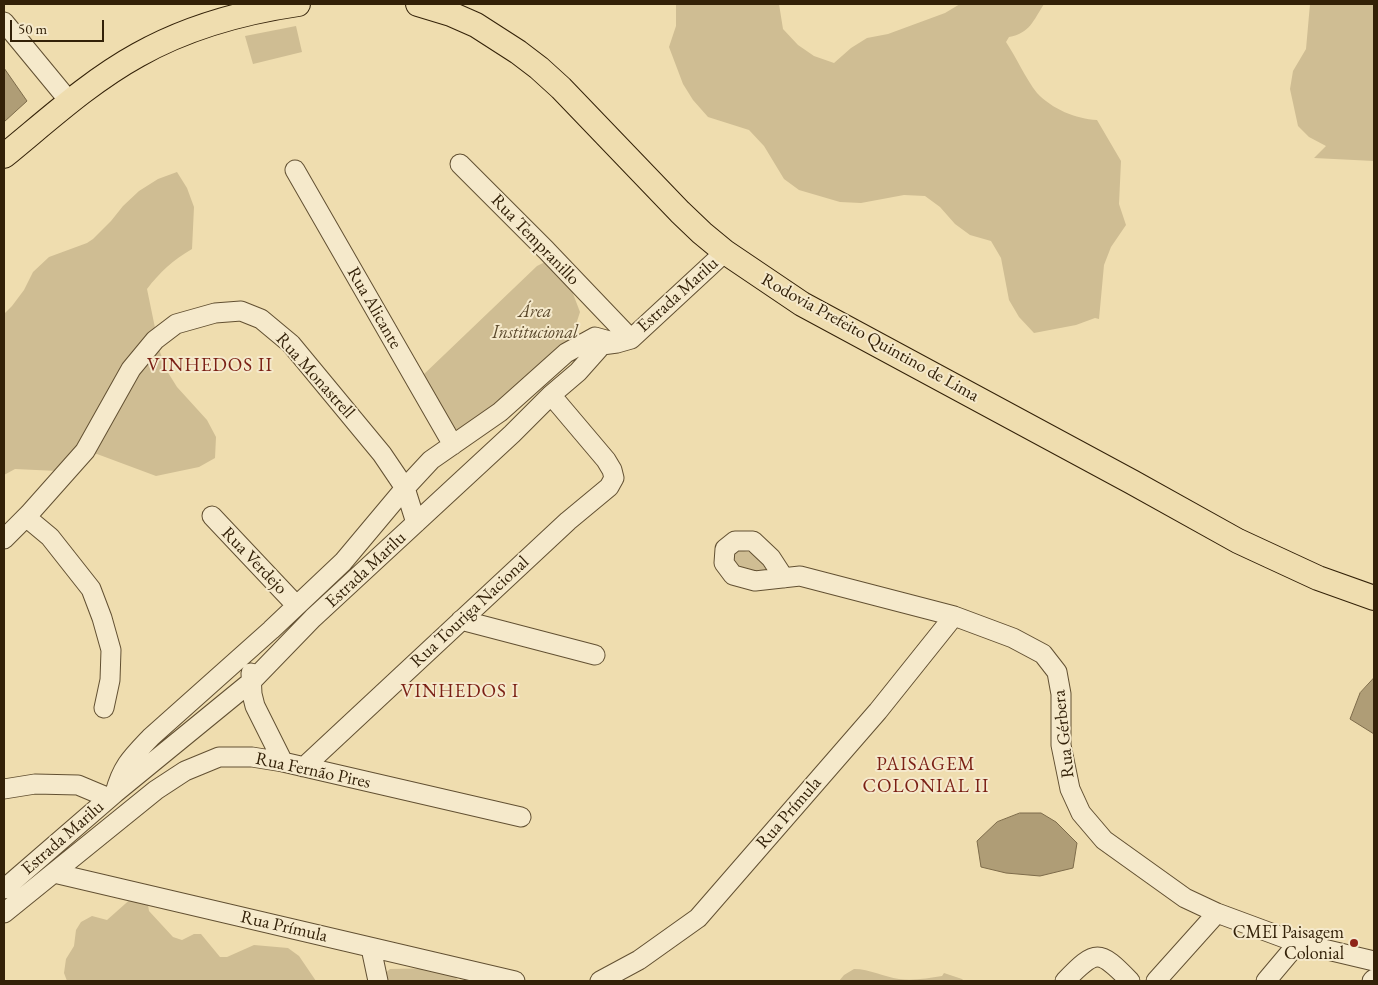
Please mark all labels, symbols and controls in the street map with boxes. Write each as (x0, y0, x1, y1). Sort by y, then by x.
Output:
scale bar (12, 10, 106, 42)
text: 50 m (18, 19, 47, 38)
street label: Rua Tempranillo (486, 190, 584, 290)
street label: Estrada Marilu (633, 253, 723, 337)
street label: Rua Alicante (342, 263, 406, 353)
street label: Rodovia Prefeito Quintino de Lima (757, 269, 983, 407)
park label: Área Institucional (492, 301, 578, 344)
street label: Rua Monastrell (271, 329, 359, 423)
district label: VINHEDOS II (146, 355, 274, 377)
street label: Rua Verdejo (217, 523, 291, 599)
street label: Estrada Marilu (321, 527, 411, 613)
street label: Rua Touriga Nacional (406, 552, 534, 672)
district label: VINHEDOS I (400, 681, 520, 703)
street label: Rua Gérbera (1049, 689, 1079, 779)
street label: Rua Fernão Pires (253, 748, 373, 794)
district label: PAISAGEM COLONIAL II (861, 754, 991, 798)
street label: Rua Prímula (752, 773, 826, 853)
street label: Estrada Marilu (17, 796, 109, 880)
street label: Rua Prímula (238, 907, 330, 947)
place label: CMEI Paisagem Colonial (1233, 922, 1344, 964)
marker: CMEI Paisagem Colonial (1348, 937, 1360, 949)

